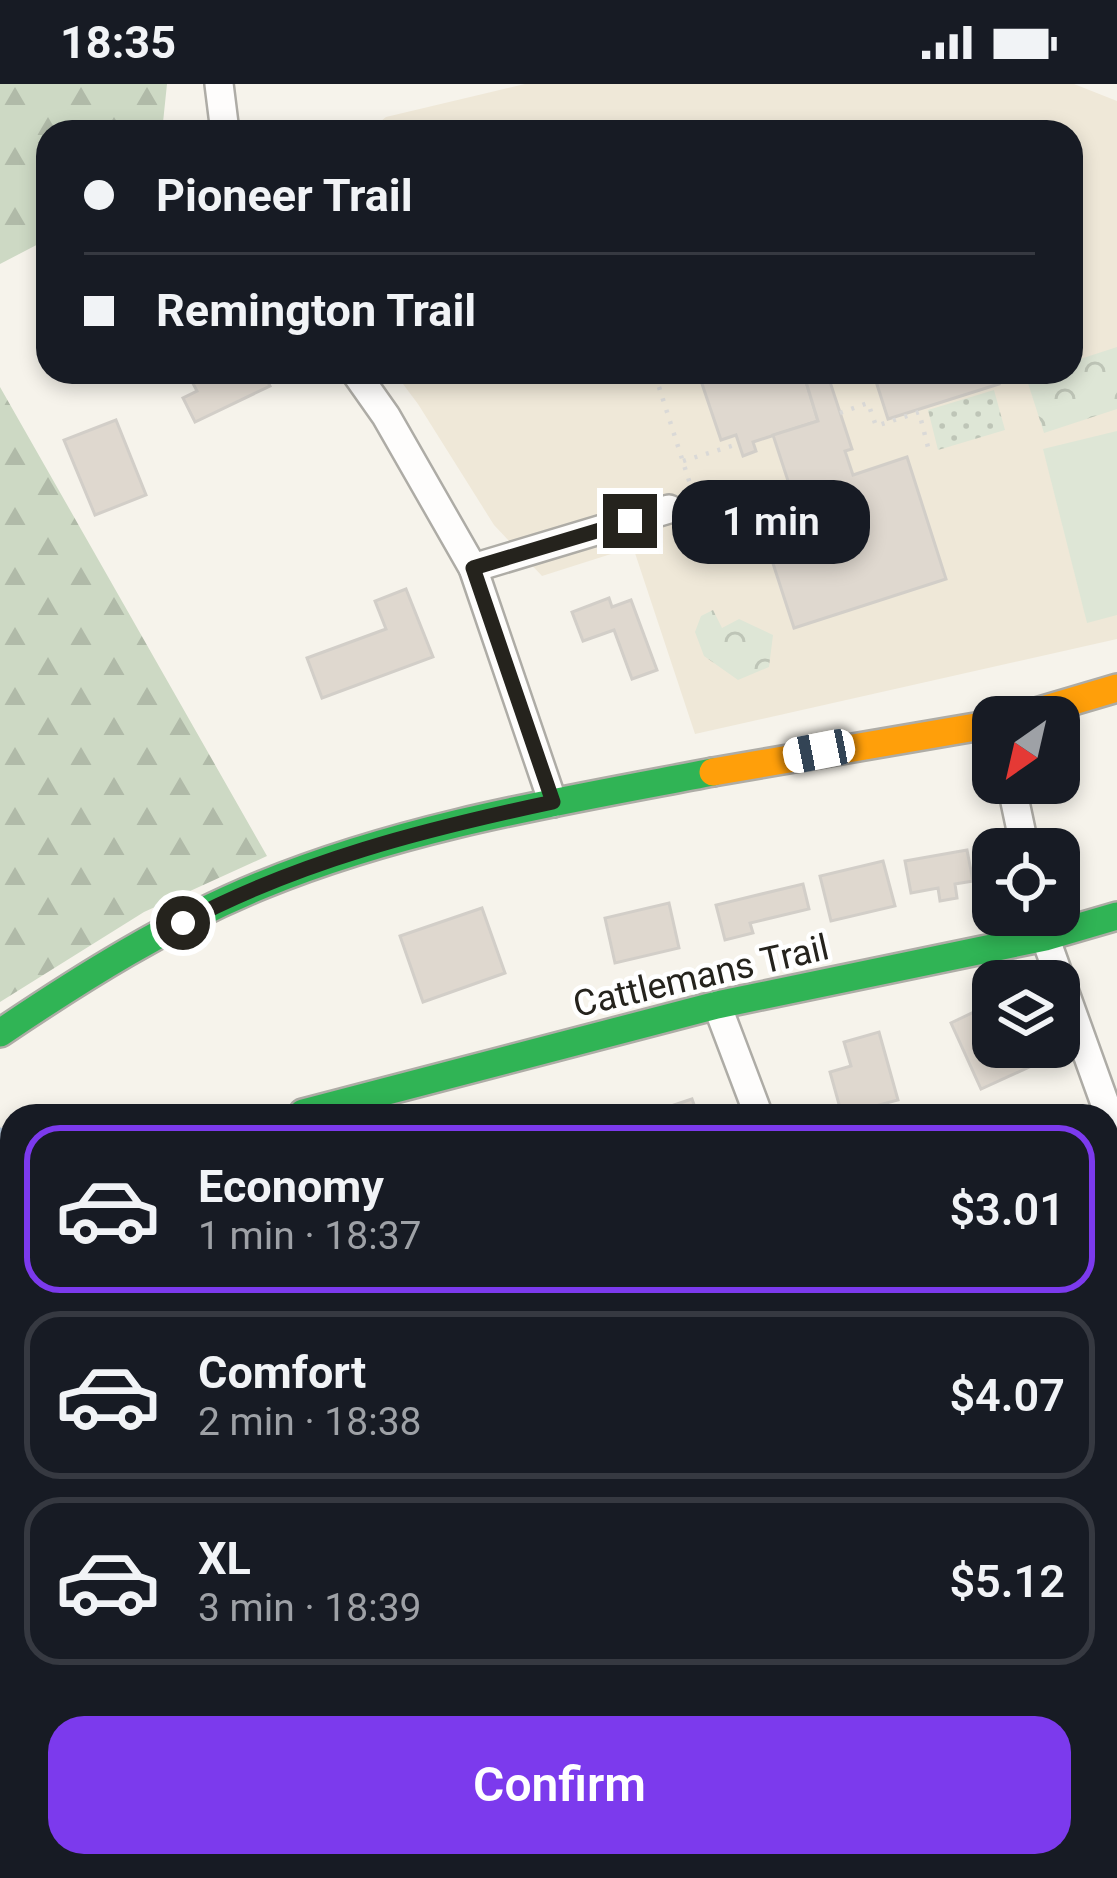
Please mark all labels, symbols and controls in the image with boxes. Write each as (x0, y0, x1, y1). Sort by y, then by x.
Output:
text: 18:35 (60, 16, 176, 69)
text: Pioneer Trail (156, 169, 413, 222)
text: Remington Trail (156, 284, 476, 337)
callout: 1 min (672, 479, 870, 563)
route end (603, 494, 657, 548)
text: 1 min (722, 499, 820, 545)
north arrow (972, 696, 1080, 804)
map controls (972, 696, 1080, 1068)
car (780, 726, 858, 776)
button: locate (972, 828, 1080, 936)
route start (156, 896, 210, 950)
street label: Cattlemans Trail (569, 926, 833, 1026)
button: layers (972, 960, 1080, 1068)
icon: car (54, 1155, 162, 1263)
text: Economy (198, 1160, 384, 1213)
text: $3.01 (949, 1183, 1065, 1236)
text: 1 min · 18:37 (198, 1213, 421, 1259)
icon: car (54, 1341, 162, 1449)
text: Comfort (198, 1346, 366, 1399)
text: $4.07 (949, 1369, 1065, 1422)
text: 2 min · 18:38 (198, 1399, 421, 1445)
icon: car (54, 1527, 162, 1635)
text: XL (198, 1532, 251, 1585)
text: $5.12 (949, 1555, 1065, 1608)
text: 3 min · 18:39 (198, 1585, 421, 1631)
button: Confirm (48, 1716, 1071, 1854)

